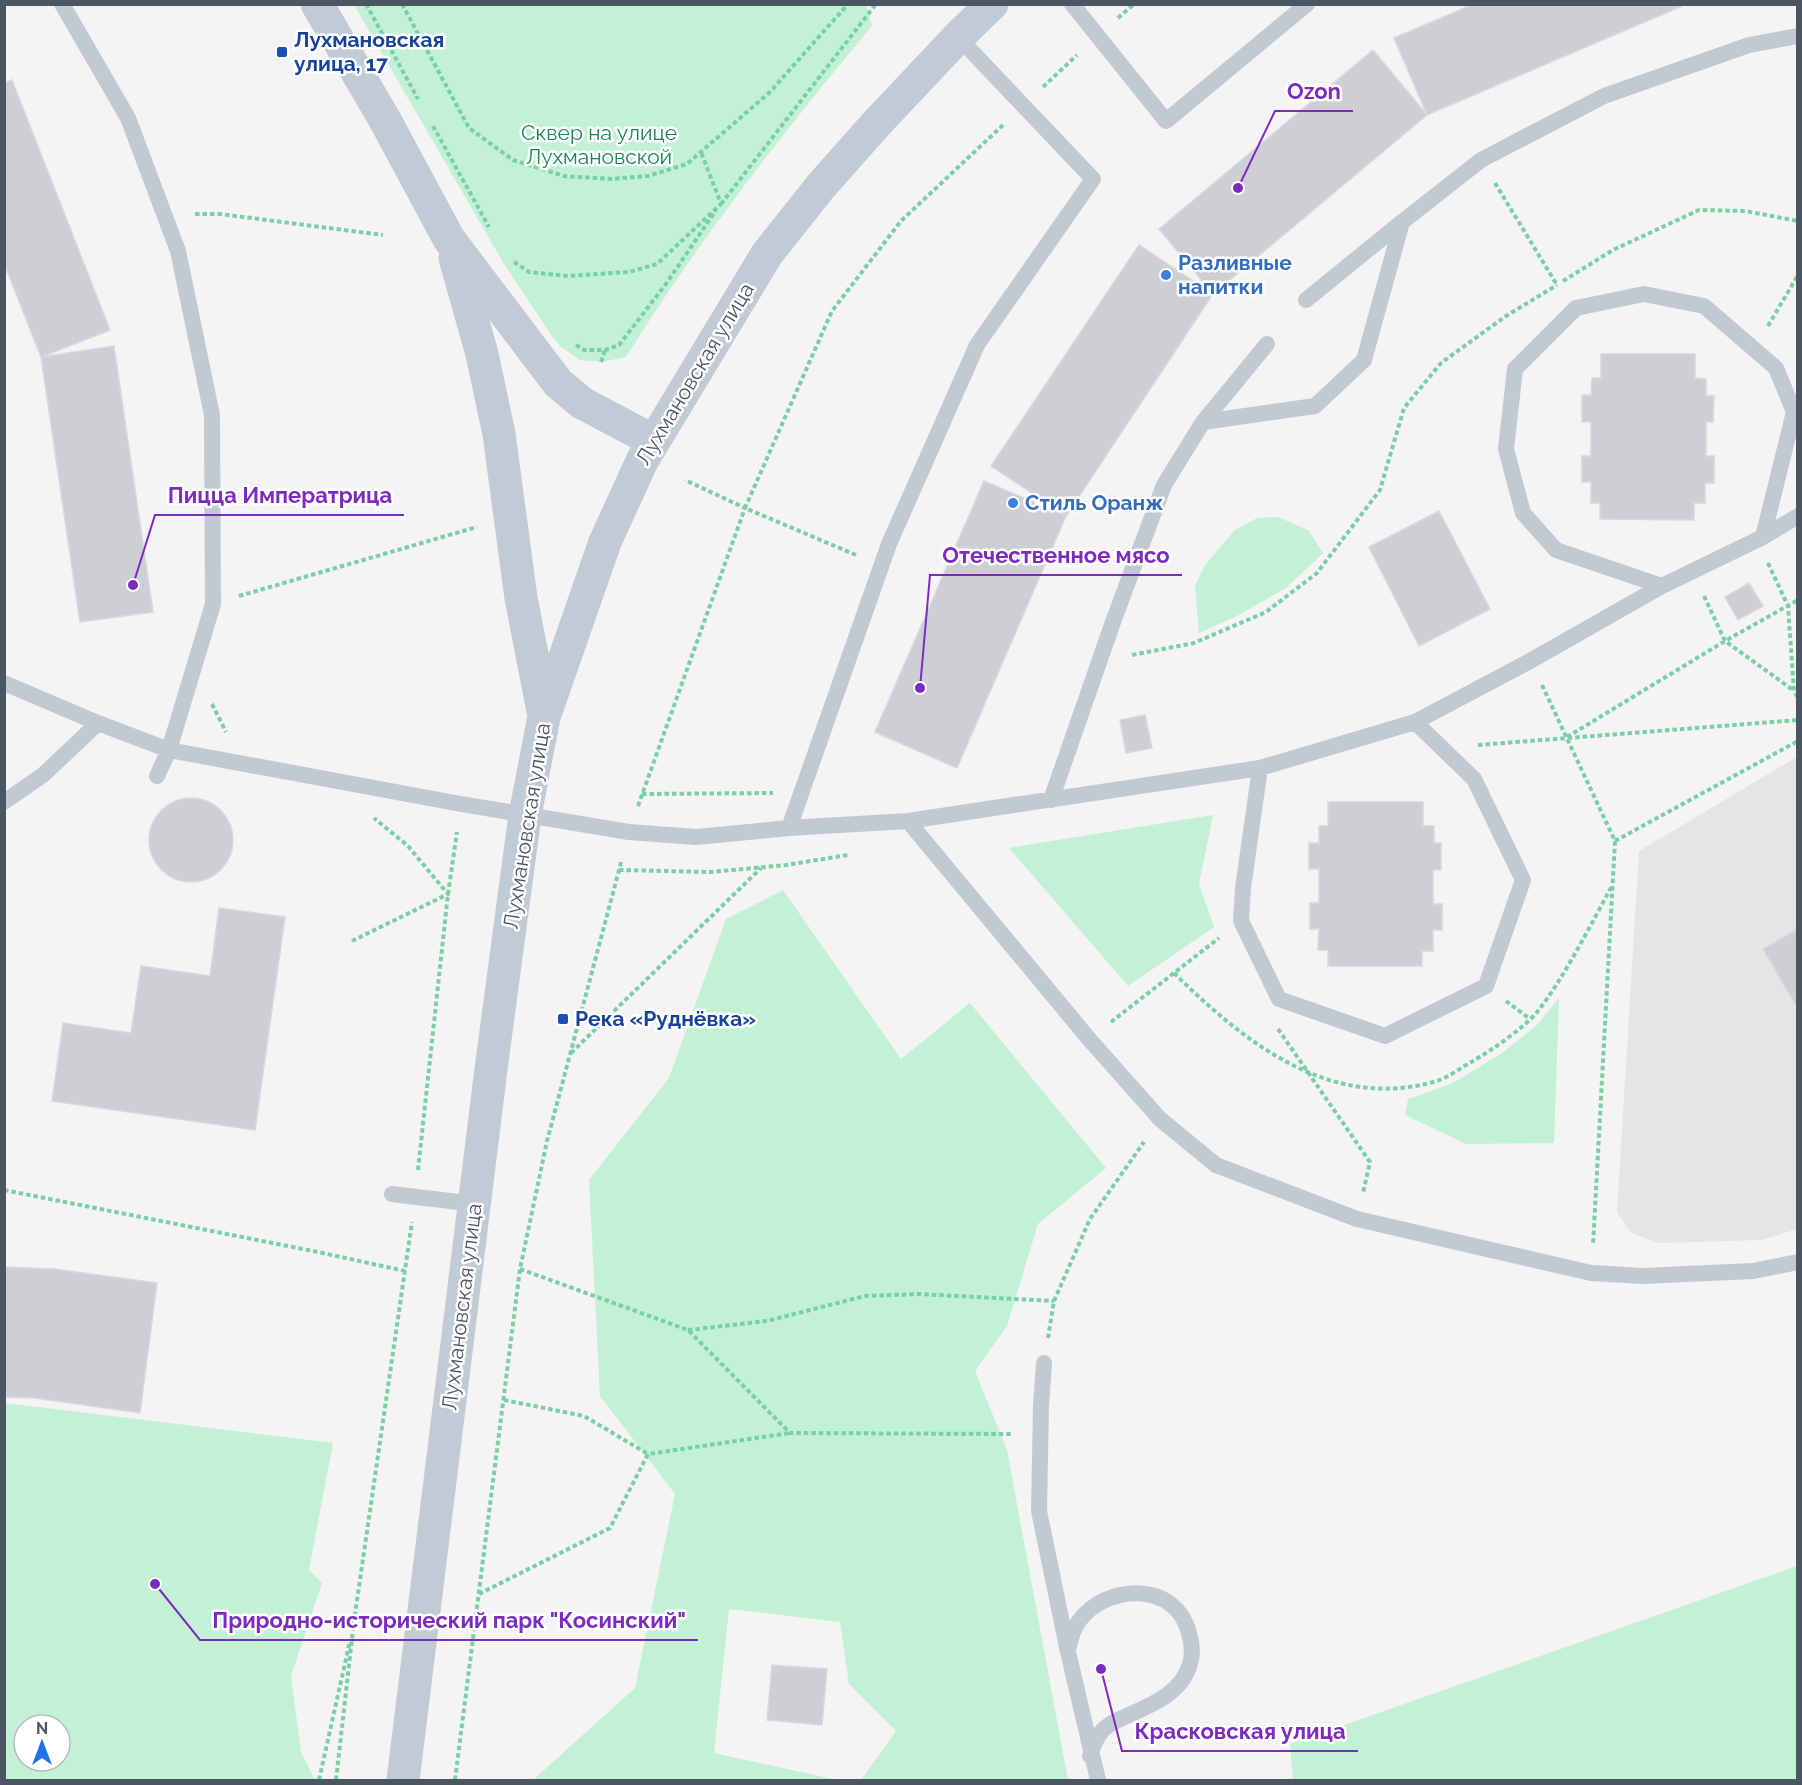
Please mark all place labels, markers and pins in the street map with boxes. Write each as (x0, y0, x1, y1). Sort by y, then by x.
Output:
place label: Лухмановская улица, 17 (294, 27, 444, 76)
marker: Лухмановская улица, 17 (275, 45, 289, 59)
callout: Ozon (1275, 71, 1353, 111)
place label: Разливные напитки (1178, 250, 1292, 299)
marker: Разливные напитки (1159, 268, 1173, 282)
callout: Пицца Императрица (155, 475, 404, 515)
place label: Стиль Оранж (1025, 490, 1163, 515)
marker: Стиль Оранж (1006, 496, 1020, 510)
callout: Отечественное мясо (930, 535, 1182, 575)
place label: Река «Руднёвка» (575, 1006, 756, 1031)
marker: Река «Руднёвка» (556, 1012, 570, 1026)
callout: Природно-исторический парк "Косинский" (200, 1600, 698, 1640)
callout: Красковская улица (1122, 1711, 1358, 1751)

